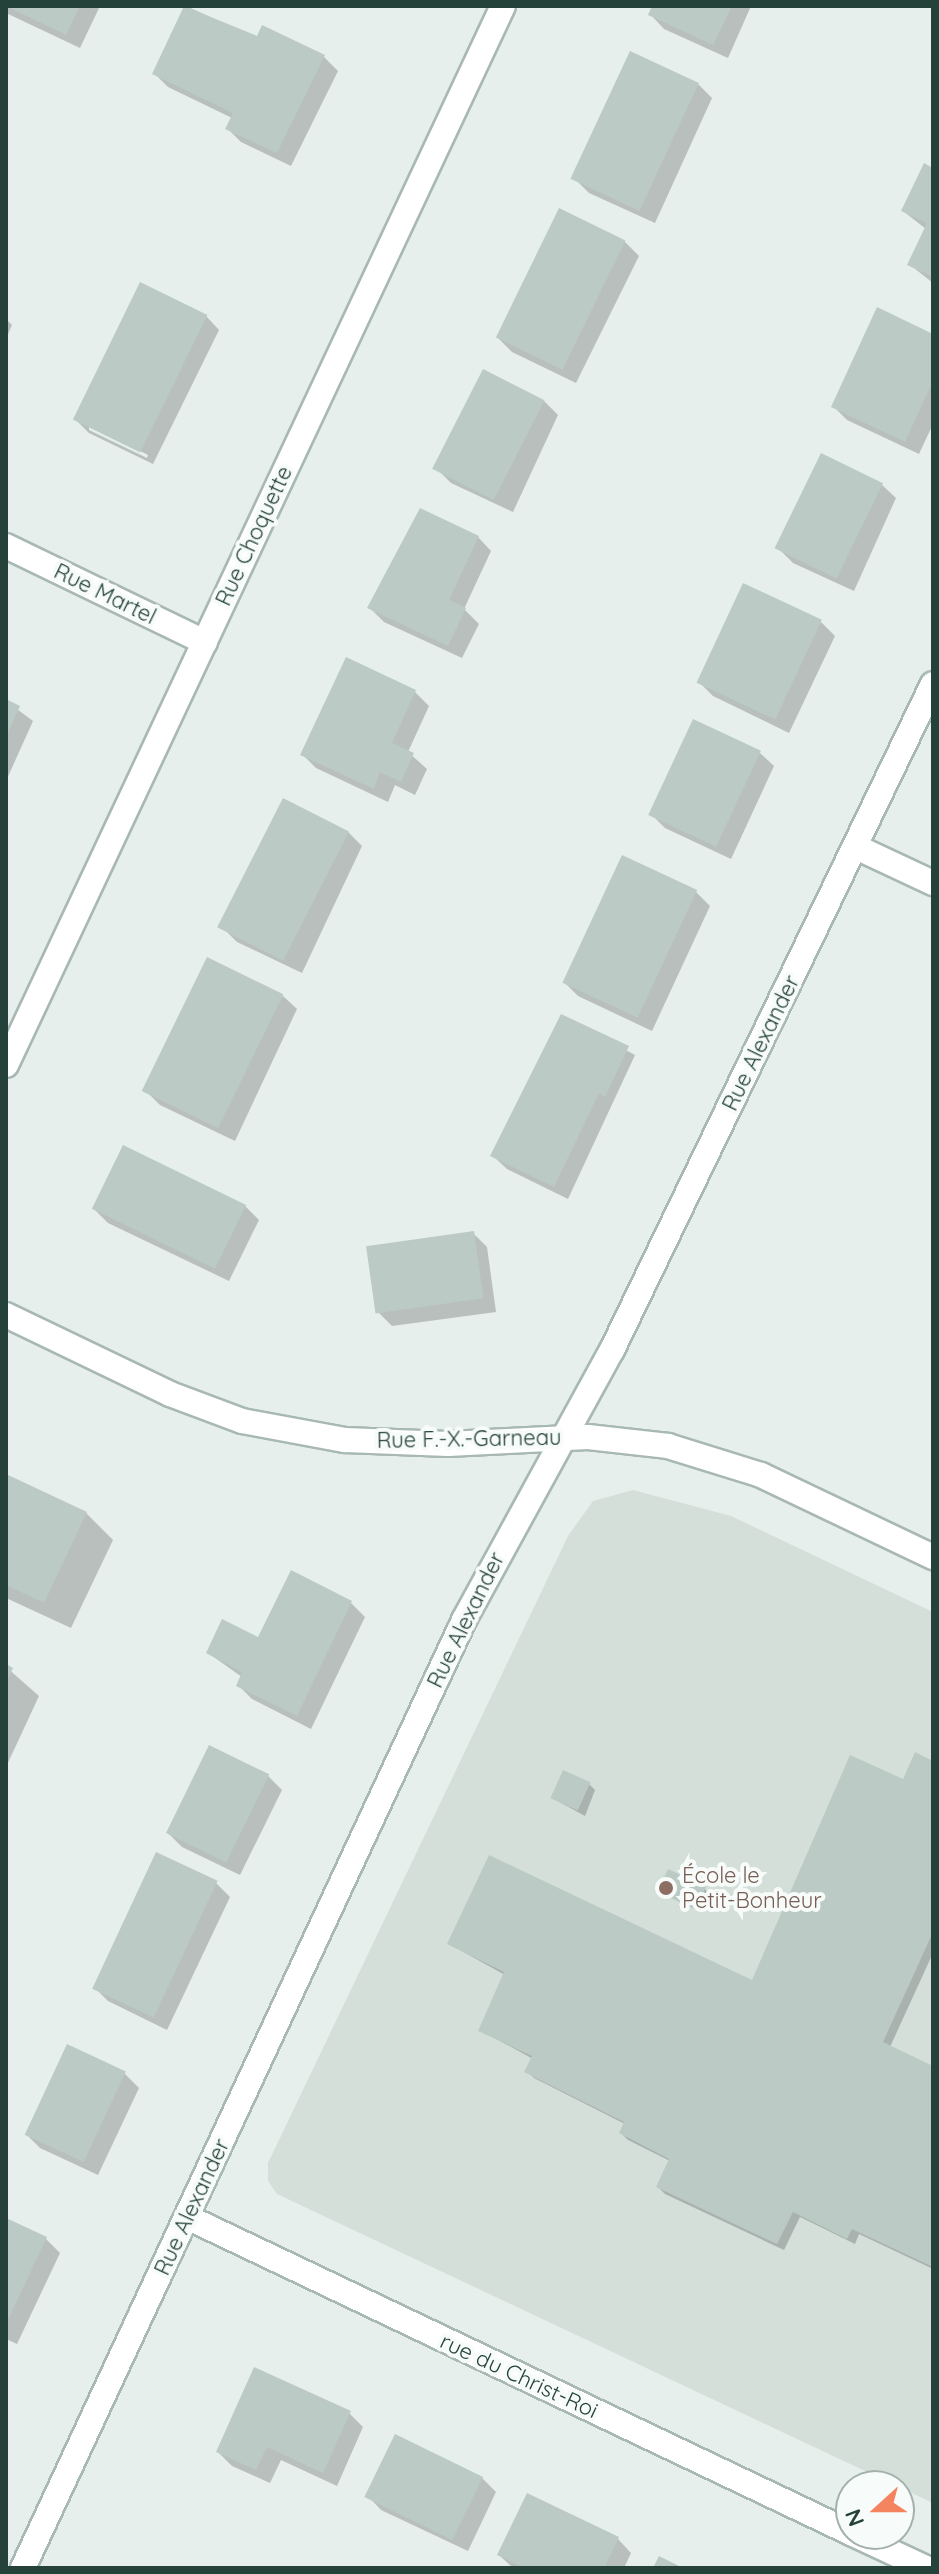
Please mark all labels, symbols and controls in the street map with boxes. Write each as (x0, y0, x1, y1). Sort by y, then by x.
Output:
street label: Rue Choquette (210, 462, 298, 610)
street label: Rue Martel (50, 558, 160, 630)
street label: Rue Alexander (717, 971, 805, 1115)
street label: Rue F.-X.-Garneau (376, 1424, 562, 1454)
street label: Rue Alexander (422, 1548, 510, 1692)
place label: École le Petit-Bonheur (682, 1862, 822, 1914)
marker: École le Petit-Bonheur (657, 1879, 675, 1897)
street label: Rue Alexander (149, 2134, 235, 2280)
street label: rue du Christ-Roi (436, 2328, 602, 2424)
north arrow (835, 2470, 915, 2550)
text: N (838, 2505, 870, 2530)

